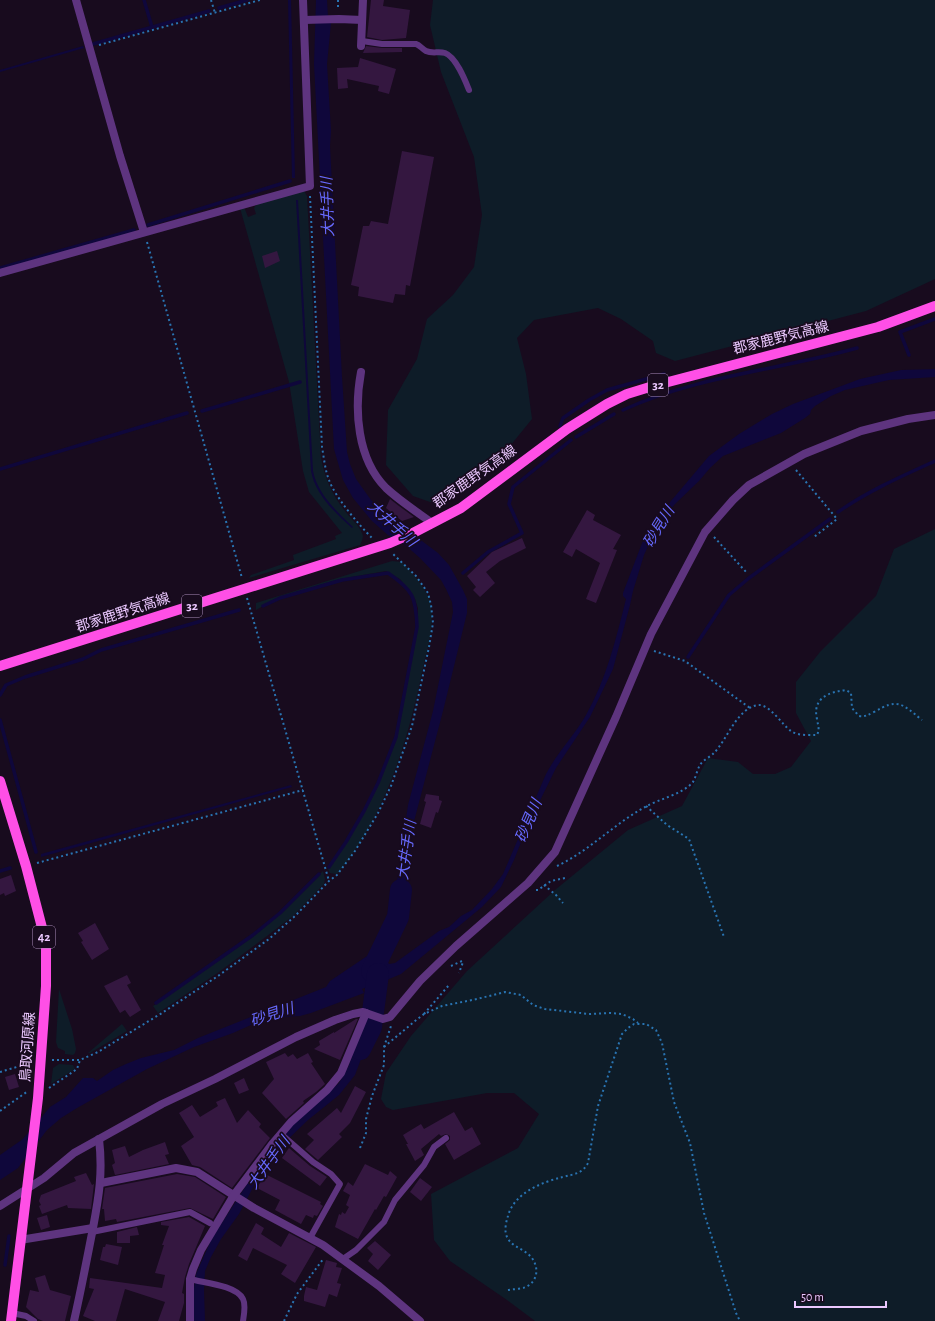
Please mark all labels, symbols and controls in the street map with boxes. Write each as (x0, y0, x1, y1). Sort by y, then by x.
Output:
water label: 大井手川 (318, 175, 337, 237)
street label: 郡家鹿野気高線 (732, 318, 830, 357)
road number: 32 (648, 374, 668, 396)
street label: 郡家鹿野気高線 (430, 442, 519, 511)
water label: 大井手川 (365, 498, 421, 551)
water label: 砂見川 (640, 502, 678, 550)
street label: 郡家鹿野気高線 (74, 590, 172, 635)
road number: 32 (182, 595, 202, 617)
water label: 砂見川 (512, 795, 545, 845)
water label: 大井手川 (394, 817, 419, 881)
road number: 42 (33, 926, 55, 948)
water label: 砂見川 (248, 999, 298, 1029)
street label: 鳥取河原線 (18, 1012, 37, 1082)
water label: 大井手川 (244, 1132, 294, 1192)
scale bar (795, 1283, 886, 1309)
text: 50 m (801, 1291, 824, 1303)

